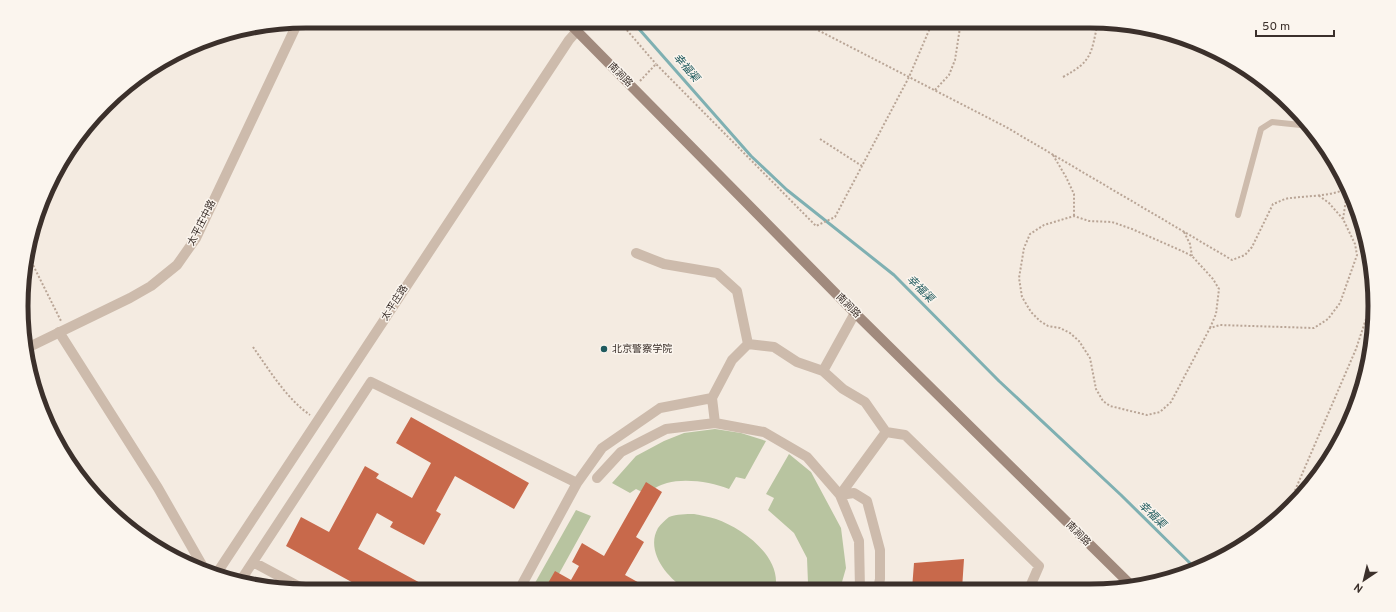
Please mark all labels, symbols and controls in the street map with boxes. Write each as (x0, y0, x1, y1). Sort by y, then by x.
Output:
scale bar (1256, 12, 1334, 38)
text: 50 m (1262, 19, 1290, 35)
water label: 幸福渠 (670, 51, 703, 87)
street label: 南涧路 (605, 60, 635, 90)
street label: 太平庄中路 (185, 198, 219, 248)
water label: 幸福渠 (903, 272, 938, 307)
street label: 太平庄路 (379, 283, 411, 323)
street label: 南涧路 (833, 291, 863, 321)
place label: 北京警察学院 (612, 343, 672, 356)
marker: 北京警察学院 (599, 344, 609, 354)
water label: 幸福渠 (1135, 499, 1170, 533)
street label: 南涧路 (1063, 519, 1093, 549)
north arrow (1344, 560, 1384, 600)
text: N (1352, 579, 1366, 595)

